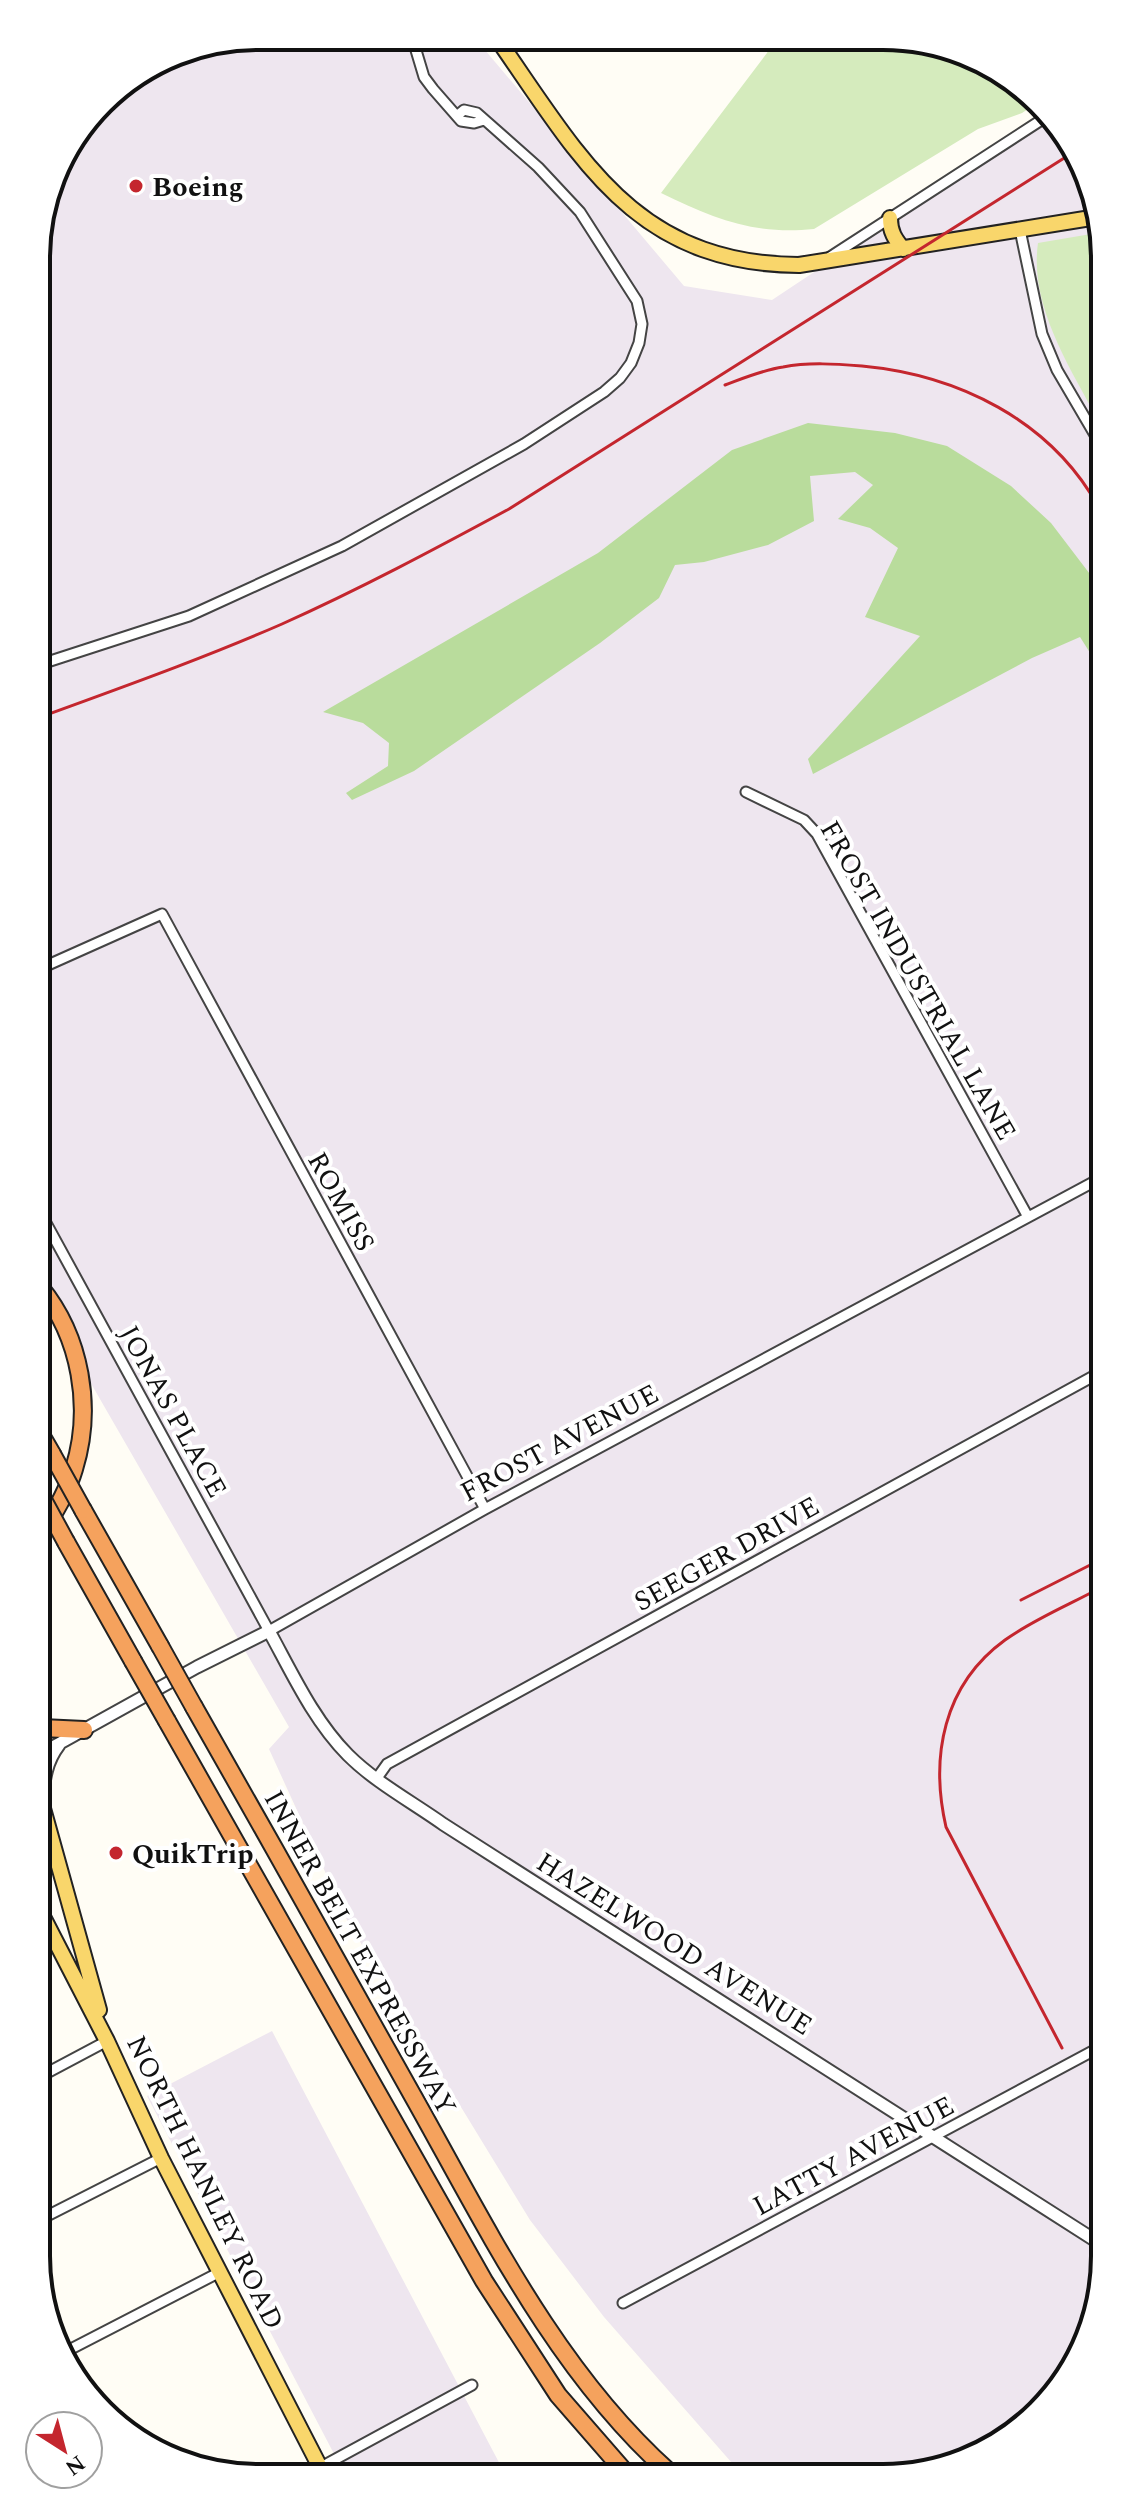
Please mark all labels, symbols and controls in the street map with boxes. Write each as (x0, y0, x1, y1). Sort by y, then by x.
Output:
place label: Boeing (152, 166, 244, 209)
marker: Boeing (127, 177, 145, 195)
street label: FROST INDUSTRIAL LANE (808, 813, 1027, 1149)
street label: ROMISS (296, 1144, 386, 1260)
street label: JONAS PLACE (107, 1317, 238, 1506)
street label: FROST AVENUE (453, 1373, 667, 1514)
street label: SEEGER DRIVE (626, 1485, 828, 1623)
street label: INNER BELT EXPRESSWAY (252, 1782, 467, 2123)
place label: QuikTrip (132, 1833, 254, 1876)
street label: HAZELWOOD AVENUE (528, 1842, 821, 2047)
marker: QuikTrip (107, 1844, 125, 1862)
street label: NORTH HANLEY ROAD (115, 2028, 295, 2337)
street label: LATTY AVENUE (745, 2085, 962, 2228)
north arrow (24, 2410, 104, 2490)
text: N (58, 2446, 92, 2484)

